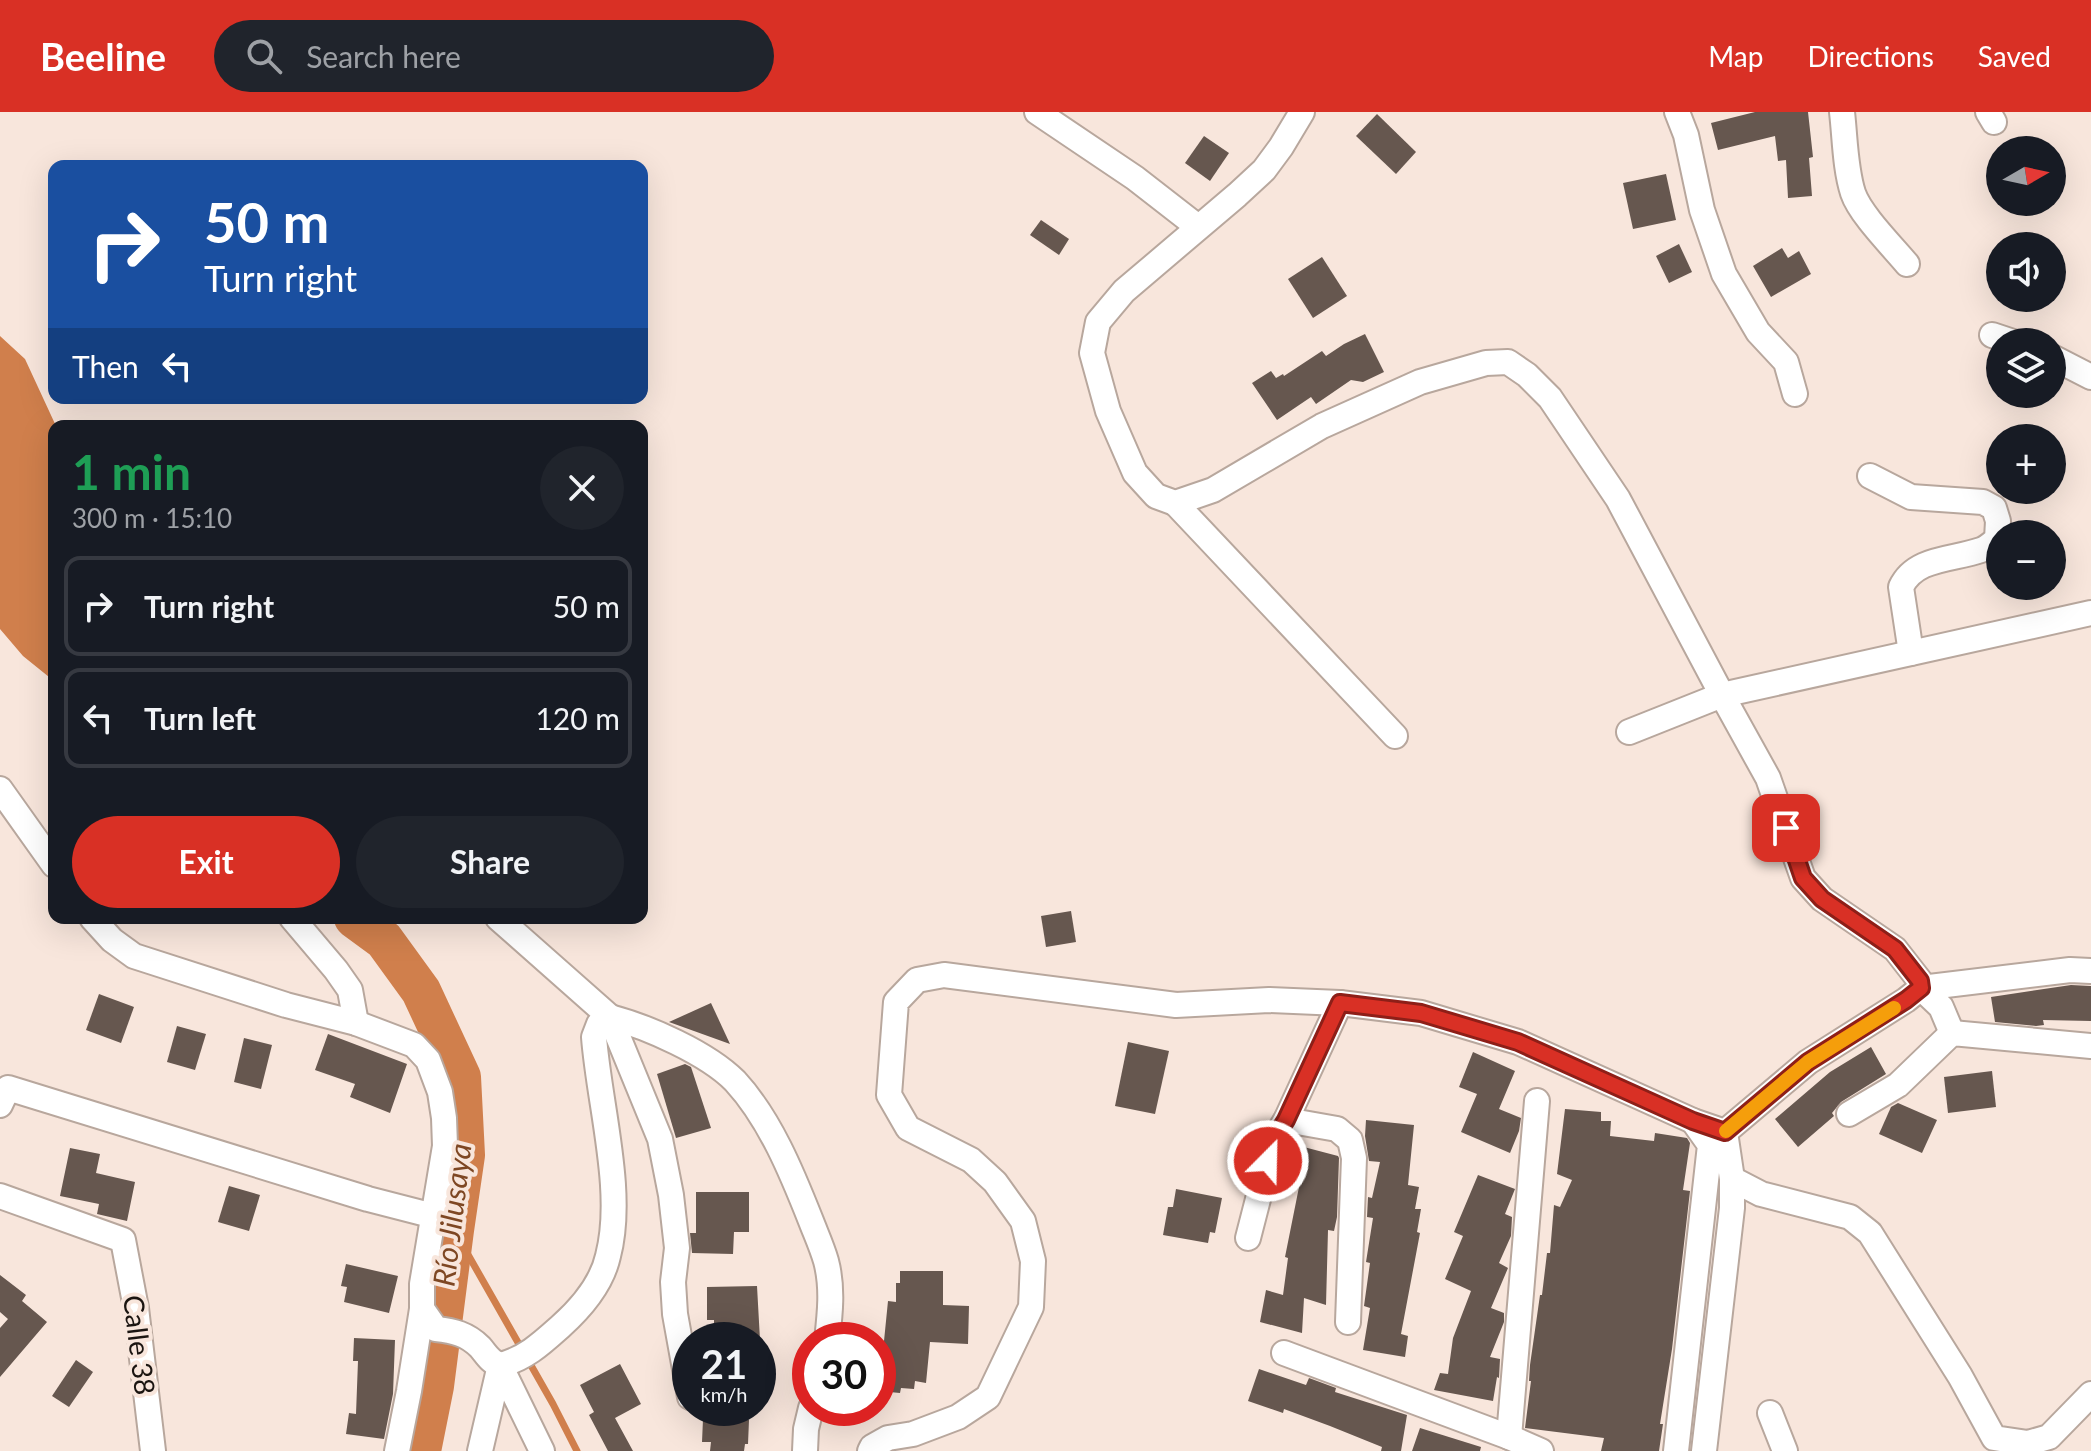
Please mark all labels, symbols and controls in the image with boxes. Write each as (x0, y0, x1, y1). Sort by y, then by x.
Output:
search box (214, 20, 774, 92)
text: Beeline (40, 33, 166, 79)
icon: search (242, 34, 286, 78)
text: Search here (306, 38, 461, 74)
text: Map (1708, 39, 1763, 73)
text: Directions (1807, 39, 1934, 73)
text: Saved (1978, 39, 2051, 73)
north arrow (1986, 136, 2066, 216)
map controls (1986, 136, 2066, 600)
text: 50 m (204, 188, 329, 255)
icon: right (72, 192, 176, 296)
button: sound (1986, 232, 2066, 312)
text: Turn right (204, 256, 357, 300)
button: layers (1986, 328, 2066, 408)
icon: left (155, 344, 199, 388)
text: Then (72, 348, 139, 384)
button: + (1986, 424, 2066, 504)
text: 1 min (72, 443, 191, 500)
button: close (540, 446, 624, 530)
text: 300 m · 15:10 (72, 502, 232, 534)
button: − (1986, 520, 2066, 600)
icon: right (76, 584, 120, 628)
text: Turn right (144, 588, 274, 624)
text: 50 m (553, 588, 620, 624)
icon: left (76, 696, 120, 740)
text: Turn left (144, 700, 256, 736)
text: 120 m (535, 700, 620, 736)
pin (1752, 794, 1820, 862)
icon: arrive (1764, 806, 1808, 850)
button: Exit (72, 816, 340, 908)
button: Share (356, 816, 624, 908)
position arrow (1226, 1119, 1310, 1203)
water label: Río Jilusaya (424, 1141, 478, 1288)
street label: Calle 38 (117, 1293, 163, 1397)
speed limit sign: 30 (792, 1322, 896, 1426)
text: 21 (701, 1340, 747, 1388)
text: km/h (701, 1382, 747, 1406)

